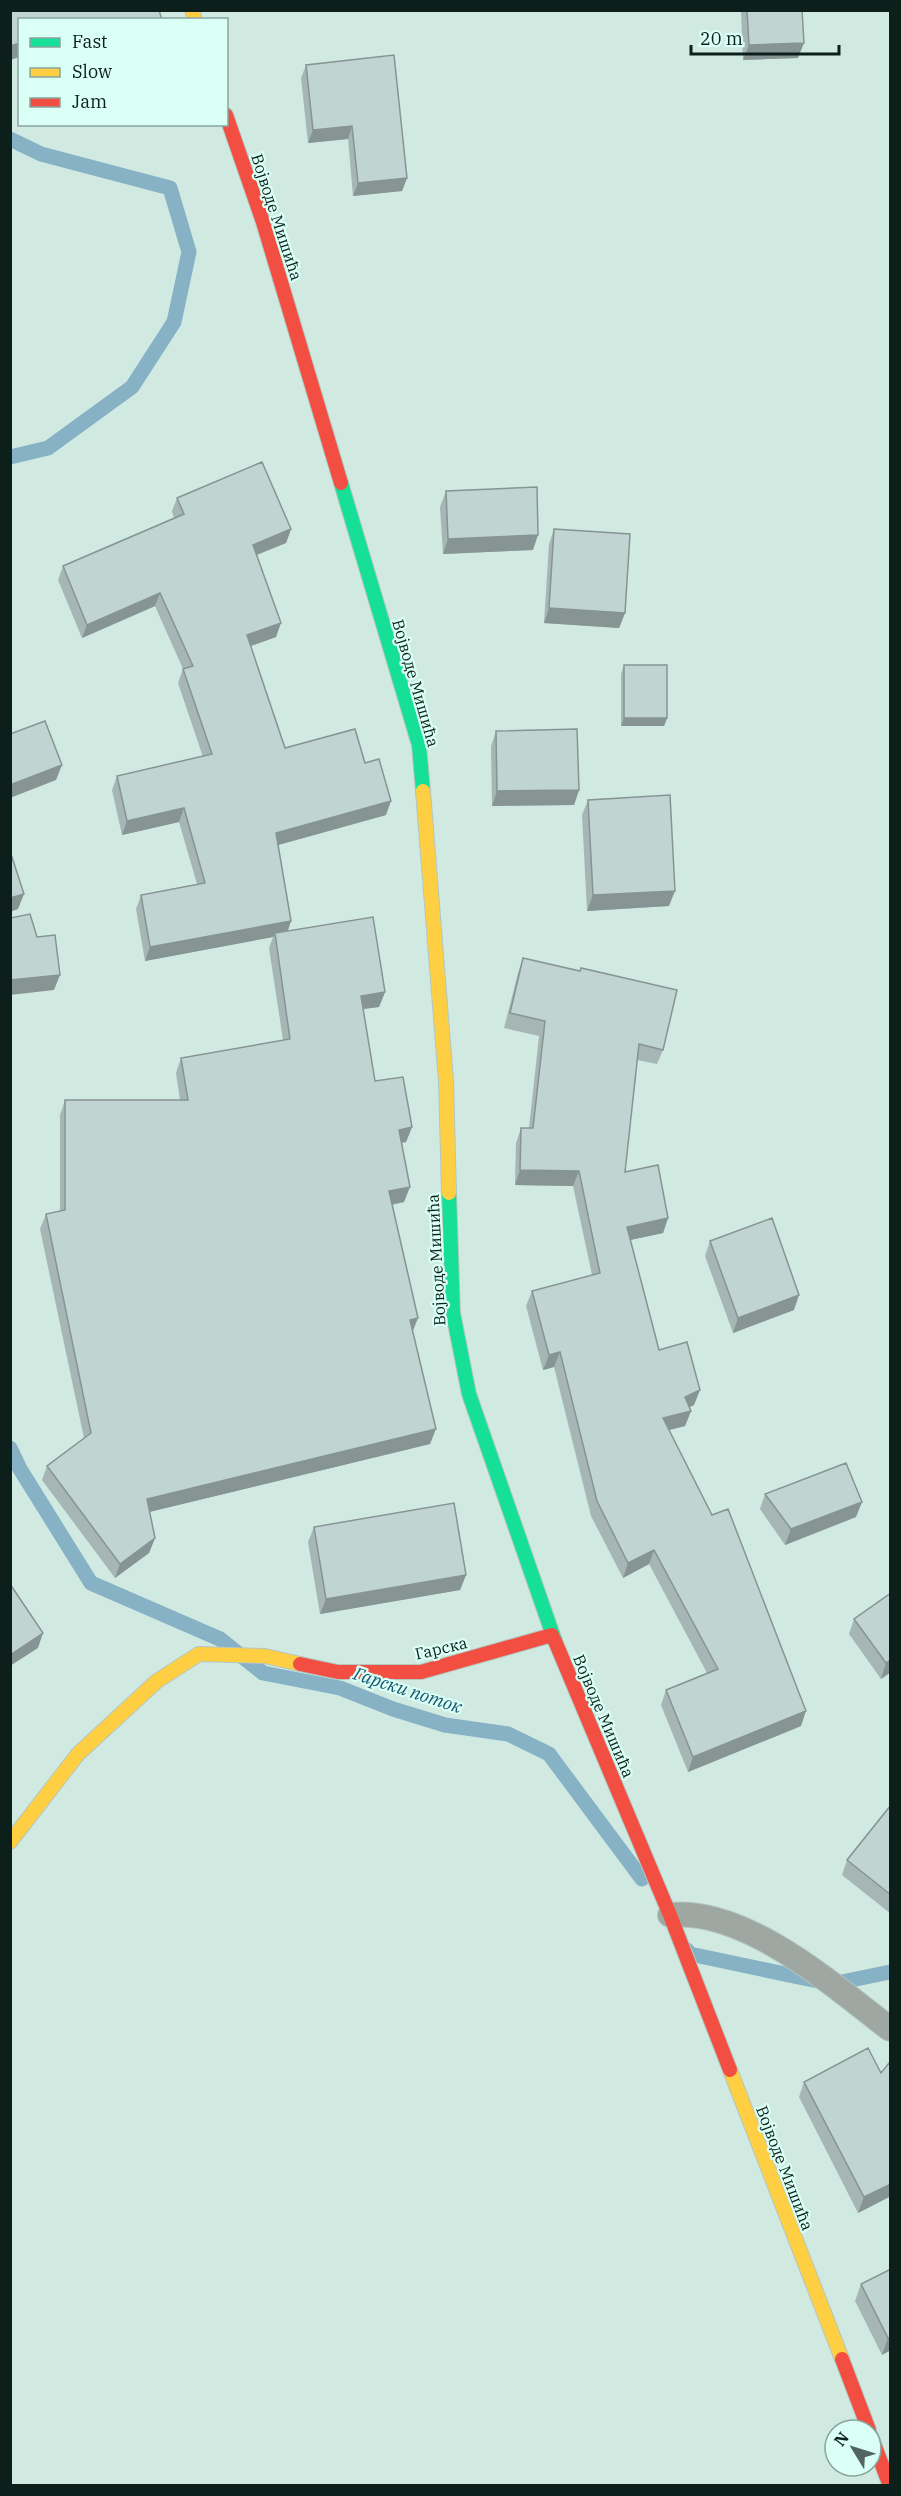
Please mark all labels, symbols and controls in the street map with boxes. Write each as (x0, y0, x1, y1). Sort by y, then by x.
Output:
legend (18, 18, 228, 126)
scale bar (691, 18, 840, 56)
text: 20 m (700, 27, 743, 50)
text: Fast (72, 30, 107, 53)
text: Slow (72, 60, 112, 83)
text: Jam (72, 90, 107, 113)
street label: Војводе Мишића (247, 151, 307, 283)
street label: Војводе Мишића (388, 617, 444, 749)
street label: Војводе Мишића (423, 1193, 449, 1326)
street label: Гарска (413, 1632, 469, 1664)
street label: Војводе Мишића (569, 1651, 639, 1781)
water label: Гарски поток (350, 1661, 465, 1718)
street label: Војводе Мишића (752, 2103, 818, 2233)
north arrow (823, 2418, 883, 2478)
text: N (829, 2428, 853, 2450)

